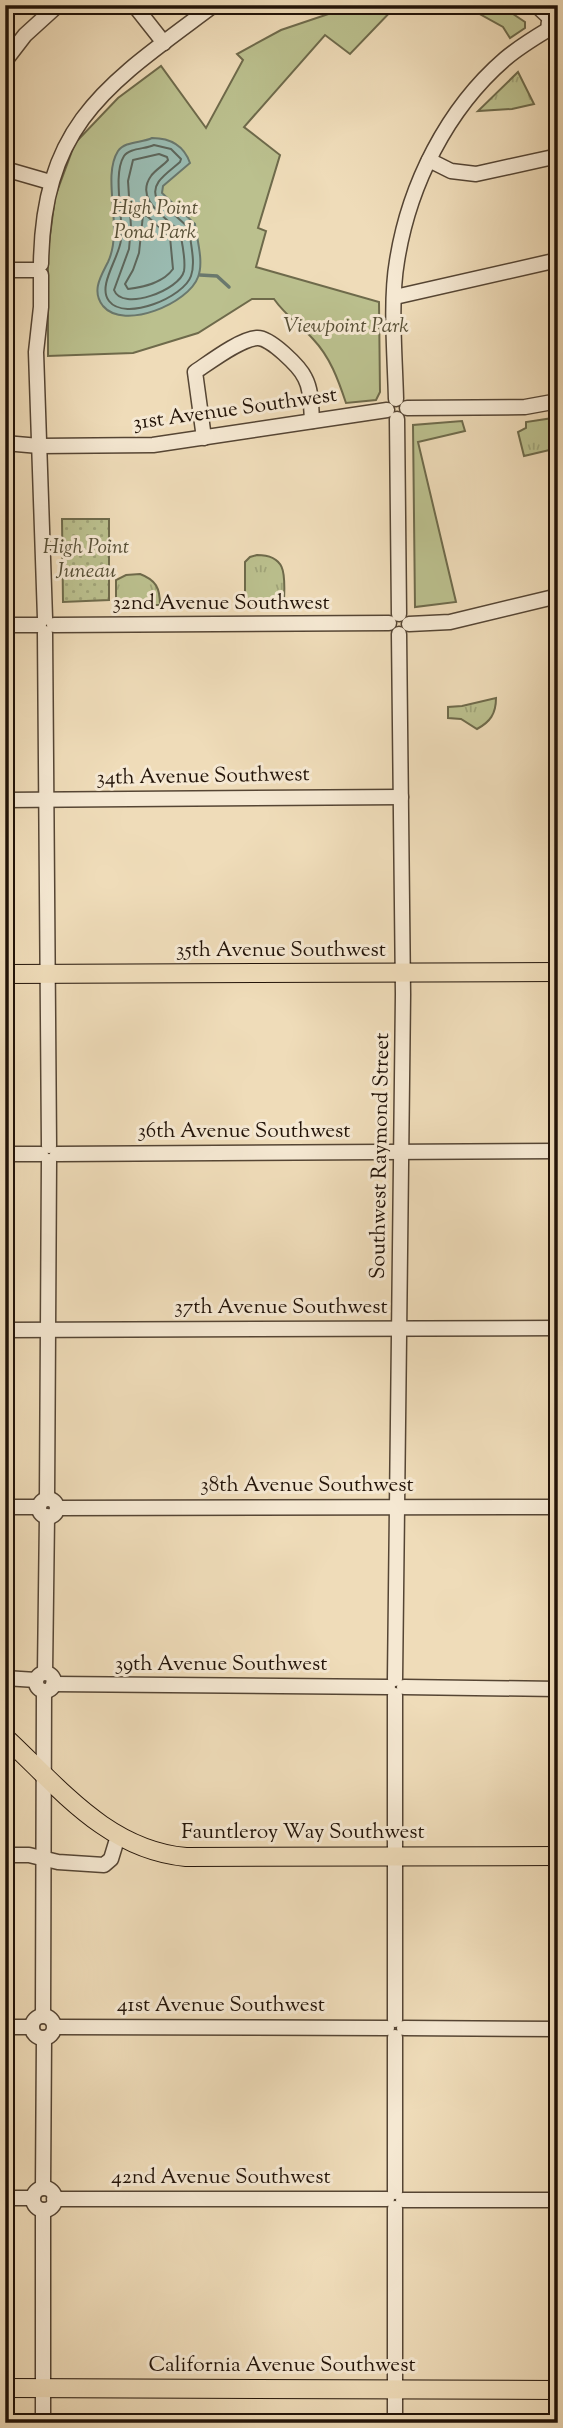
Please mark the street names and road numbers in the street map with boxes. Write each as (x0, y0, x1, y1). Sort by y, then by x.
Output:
street label: 31st Avenue Southwest (131, 381, 339, 439)
street label: 32nd Avenue Southwest (112, 589, 330, 619)
street label: 34th Avenue Southwest (96, 760, 310, 794)
street label: 35th Avenue Southwest (176, 936, 386, 966)
street label: Southwest Raymond Street (364, 1032, 398, 1280)
street label: 36th Avenue Southwest (138, 1117, 350, 1147)
street label: 37th Avenue Southwest (174, 1293, 388, 1323)
street label: 38th Avenue Southwest (200, 1471, 414, 1501)
street label: 39th Avenue Southwest (115, 1650, 327, 1680)
street label: Fauntleroy Way Southwest (181, 1818, 425, 1848)
street label: 41st Avenue Southwest (117, 1991, 325, 2021)
street label: 42nd Avenue Southwest (111, 2163, 331, 2193)
street label: California Avenue Southwest (148, 2351, 416, 2381)

